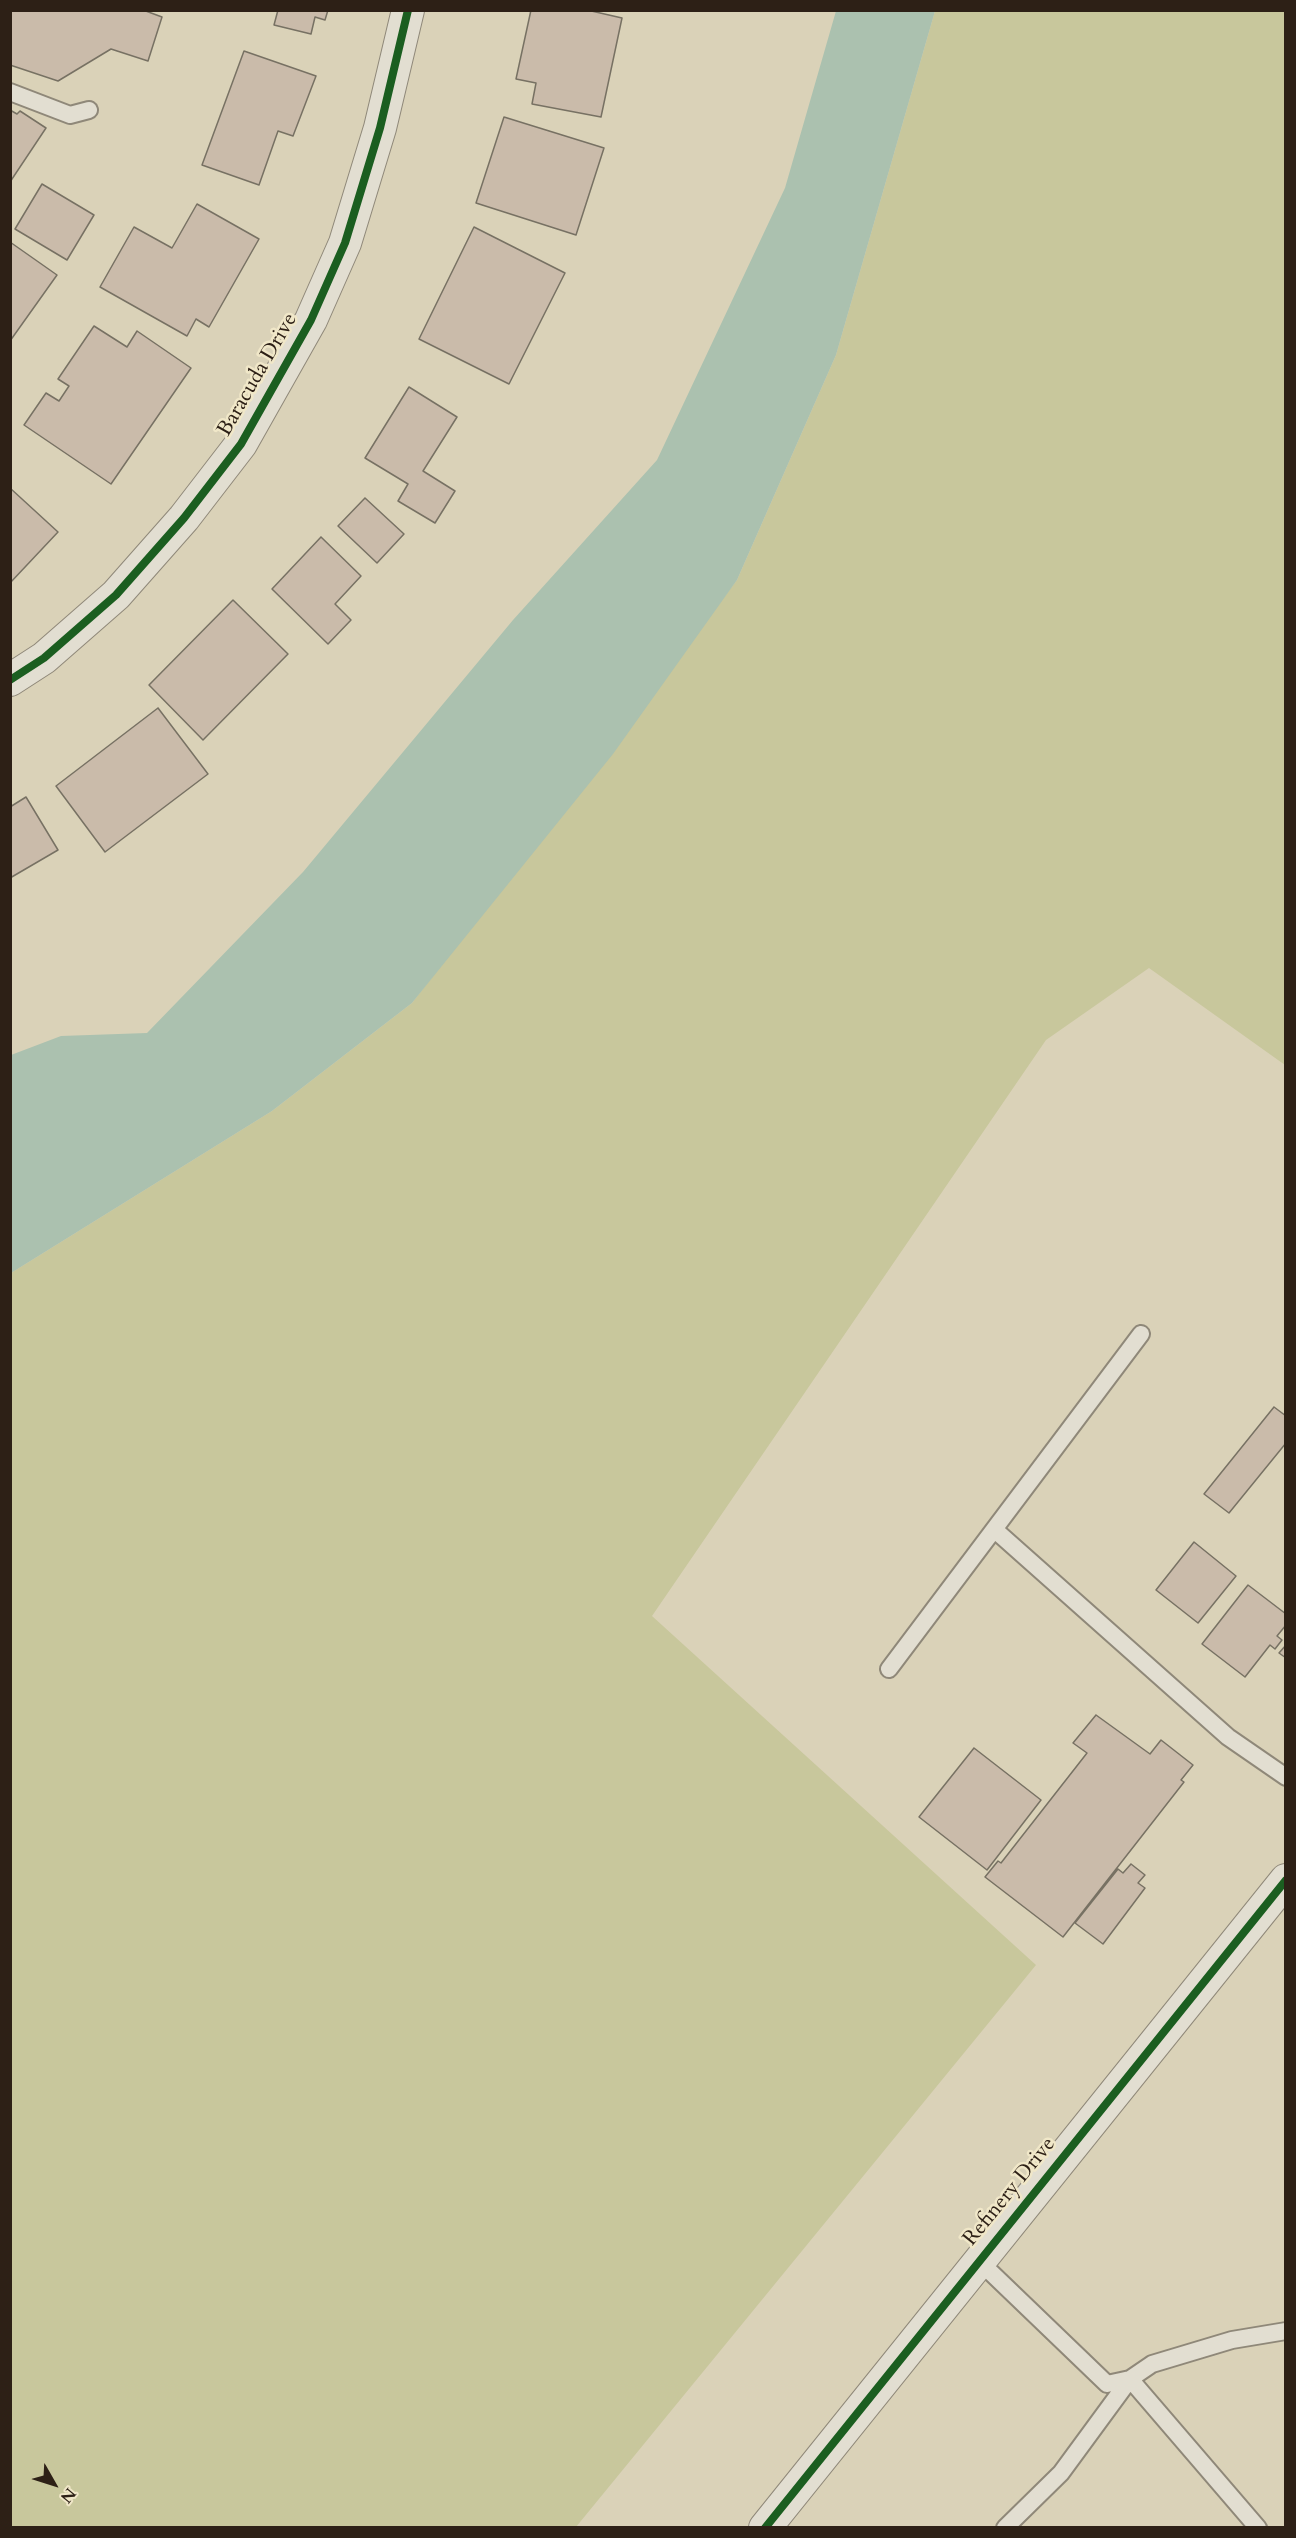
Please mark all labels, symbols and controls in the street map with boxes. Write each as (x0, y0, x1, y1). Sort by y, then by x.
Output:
street label: Baracuda Drive (213, 309, 303, 441)
street label: Refinery Drive (958, 2133, 1062, 2251)
north arrow (24, 2454, 84, 2514)
text: N (55, 2483, 81, 2508)

